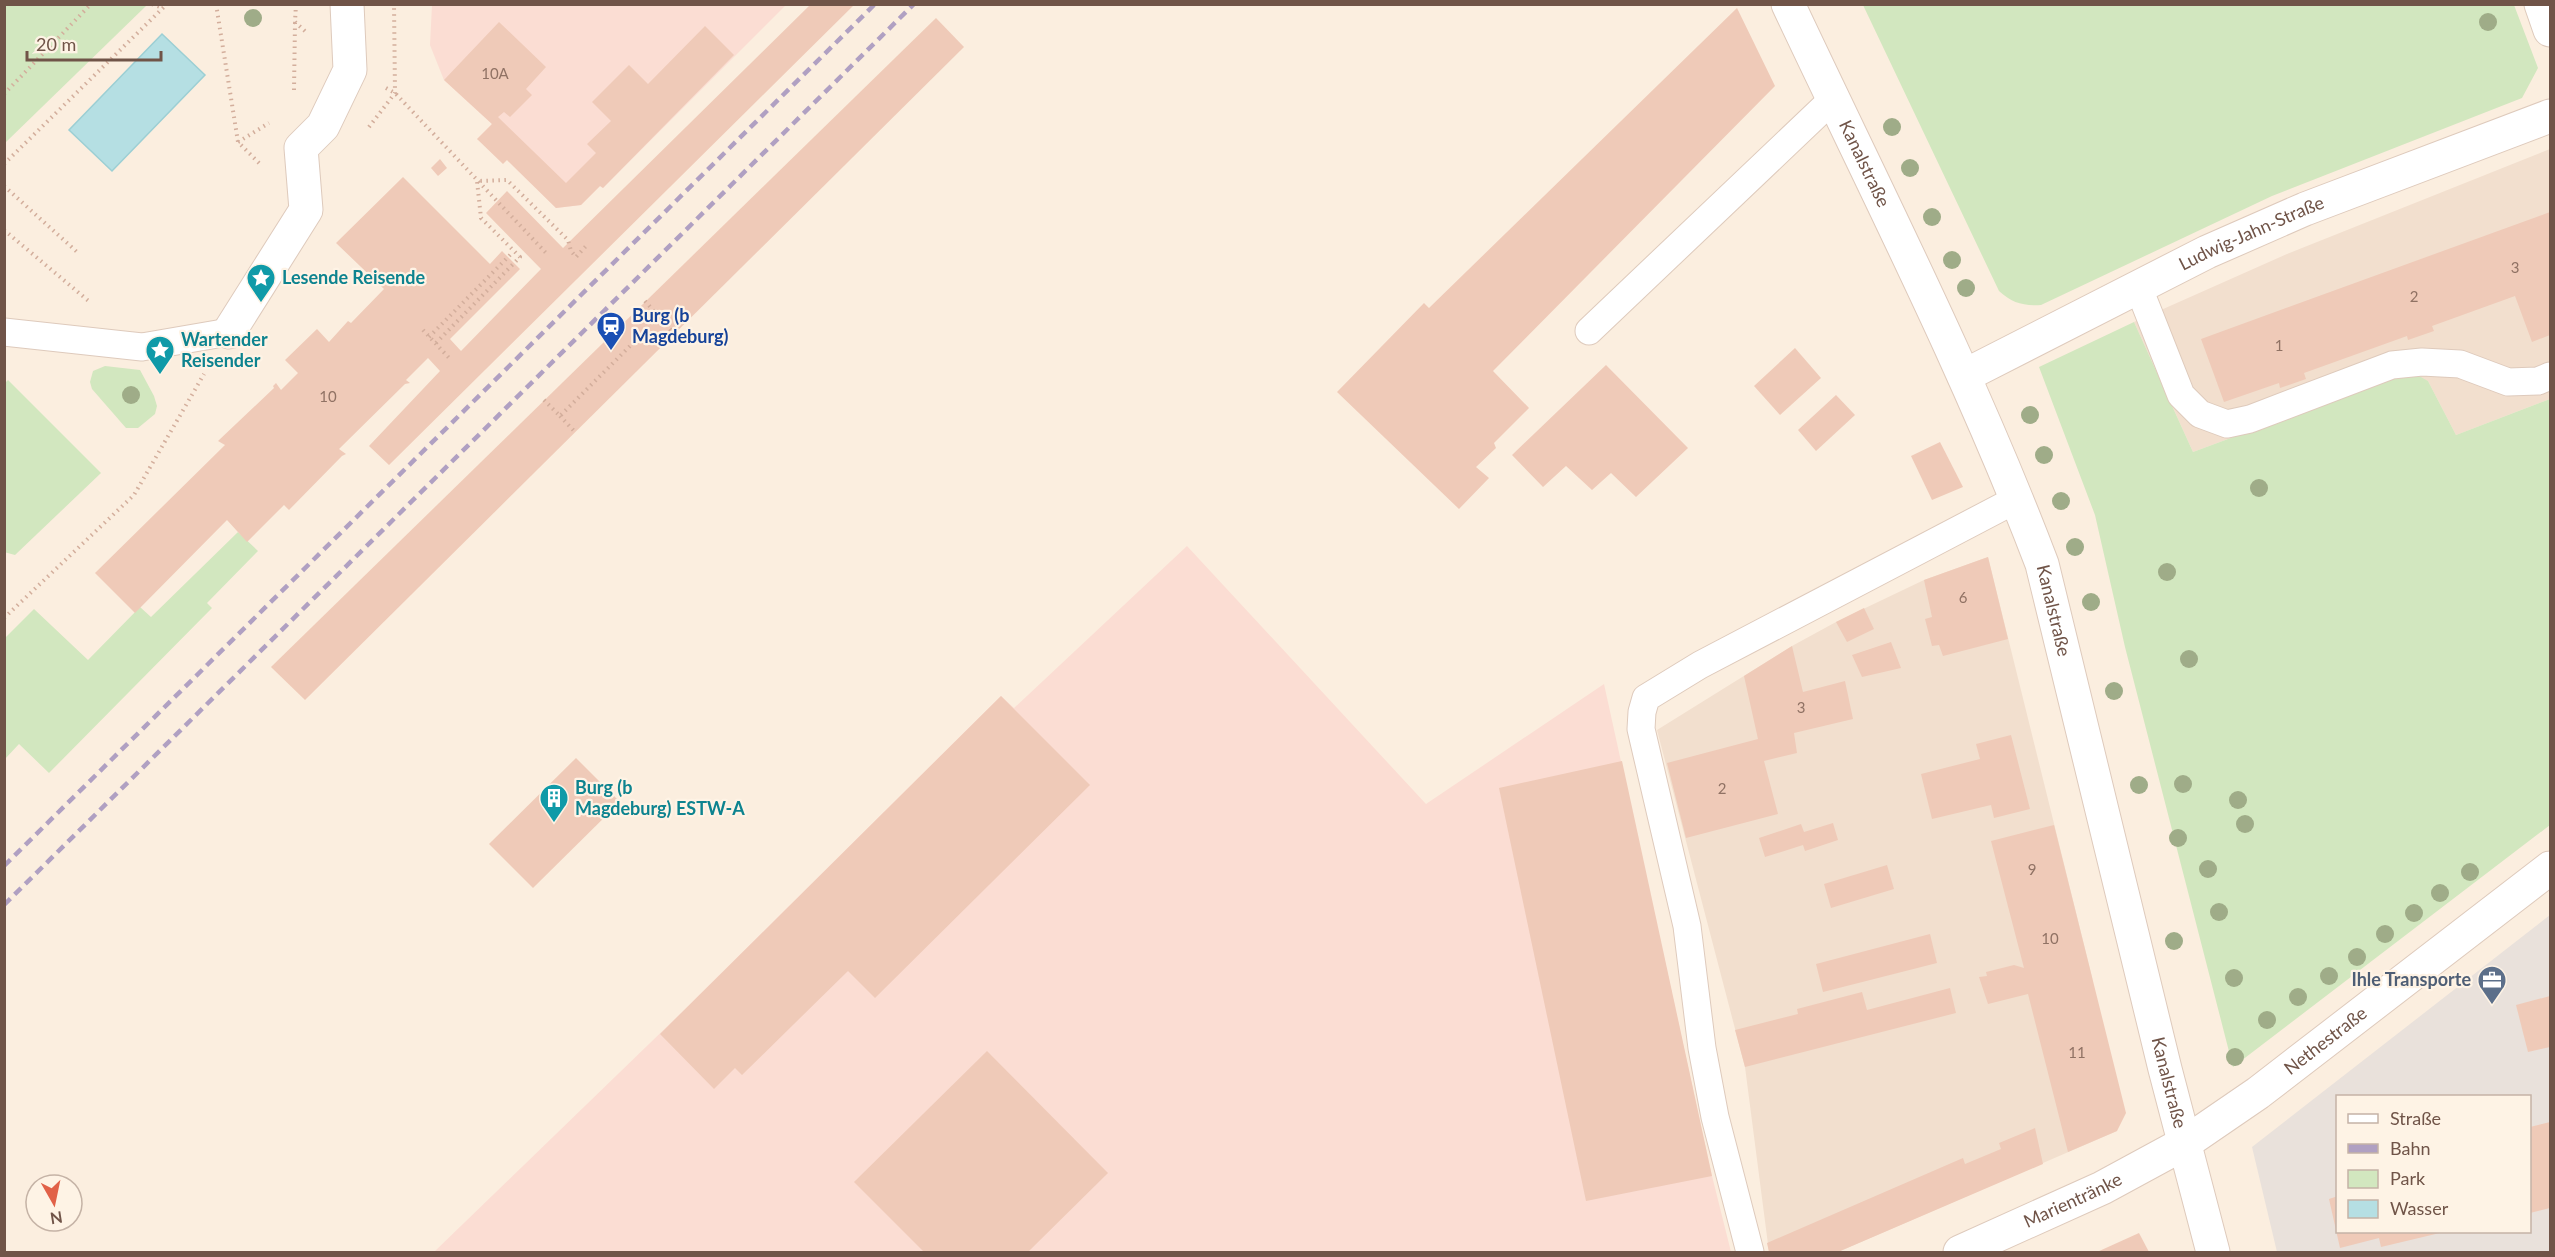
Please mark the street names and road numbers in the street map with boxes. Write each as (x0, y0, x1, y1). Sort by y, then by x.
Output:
street label: Kanalstraße (1835, 116, 1895, 210)
street label: Ludwig-Jahn-Straße (2175, 191, 2327, 275)
street label: Kanalstraße (2033, 562, 2076, 658)
street label: Nethestraße (2279, 1001, 2371, 1079)
street label: Kanalstraße (2148, 1034, 2192, 1131)
street label: Marientränke (2020, 1167, 2125, 1232)

